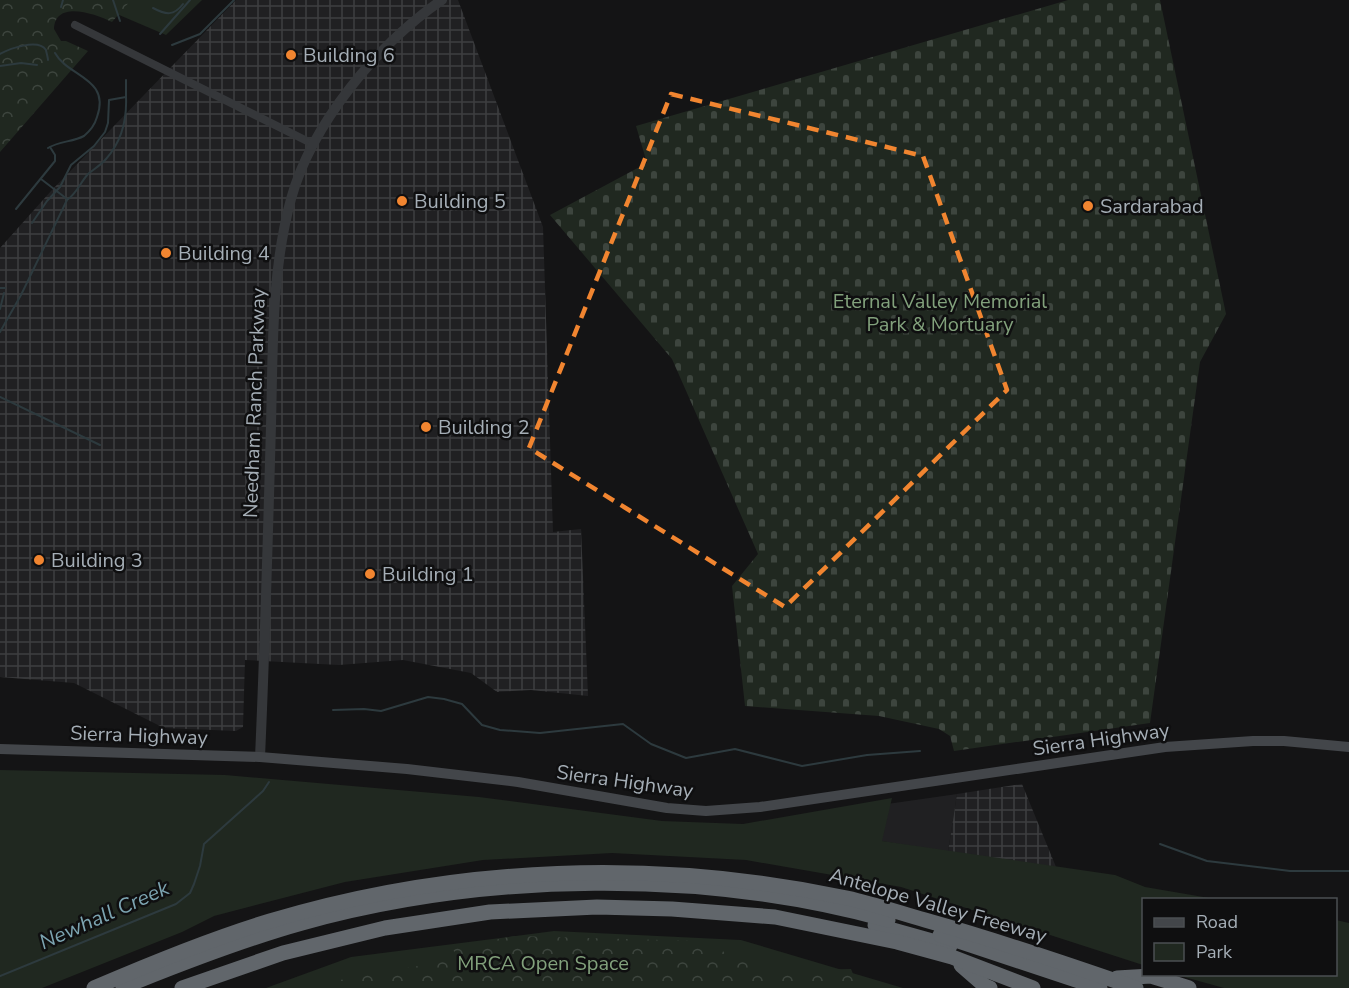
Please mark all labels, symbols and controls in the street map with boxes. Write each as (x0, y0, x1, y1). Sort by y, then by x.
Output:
place label: Building 6 (303, 42, 395, 69)
marker: Building 6 (284, 48, 298, 62)
place label: Building 5 (414, 188, 506, 215)
place label: Sardarabad (1100, 193, 1204, 220)
marker: Building 5 (395, 194, 409, 208)
marker: Sardarabad (1081, 199, 1095, 213)
place label: Building 4 (178, 240, 270, 267)
marker: Building 4 (159, 246, 173, 260)
street label: Needham Ranch Parkway (237, 287, 272, 518)
park label: Eternal Valley Memorial Park & Mortuary (833, 288, 1047, 338)
place label: Building 2 (438, 414, 530, 441)
marker: Building 2 (419, 420, 433, 434)
place label: Building 3 (51, 547, 143, 574)
marker: Building 3 (32, 553, 46, 567)
place label: Building 1 (382, 561, 474, 588)
marker: Building 1 (363, 567, 377, 581)
street label: Sierra Highway (1031, 716, 1172, 762)
street label: Sierra Highway (70, 720, 209, 751)
street label: Sierra Highway (555, 759, 696, 805)
street label: Antelope Valley Freeway (826, 861, 1050, 950)
water label: Newhall Creek (35, 874, 174, 956)
legend (1142, 898, 1337, 976)
text: Road (1196, 910, 1238, 934)
text: Park (1196, 940, 1233, 964)
park label: MRCA Open Space (457, 950, 629, 977)

